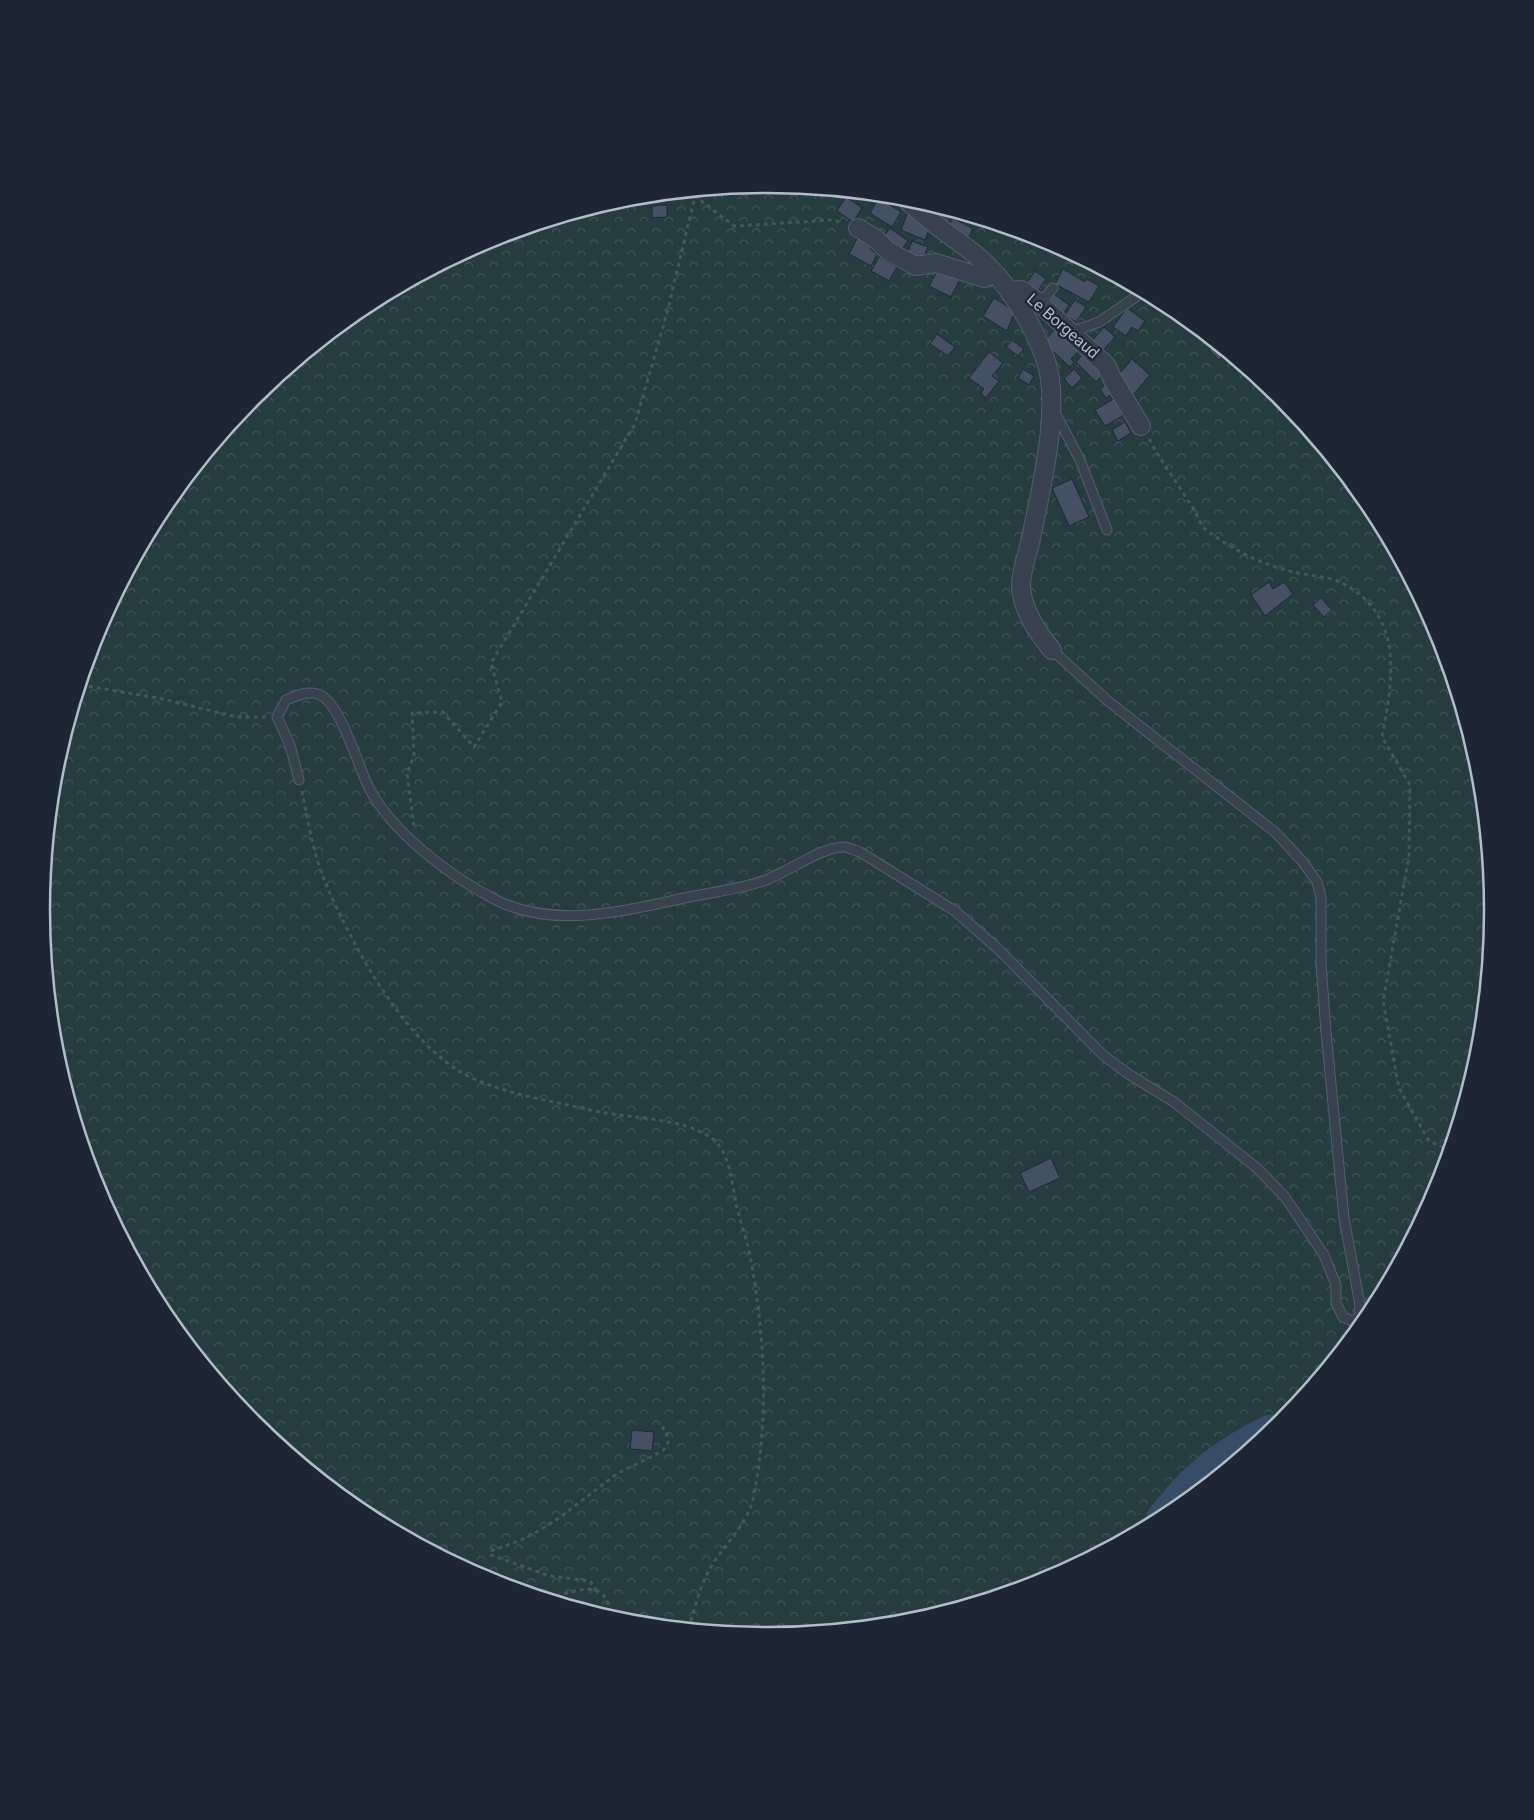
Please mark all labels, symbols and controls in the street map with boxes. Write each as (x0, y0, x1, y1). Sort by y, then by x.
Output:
street label: Le Borgeaud (1023, 289, 1103, 363)

